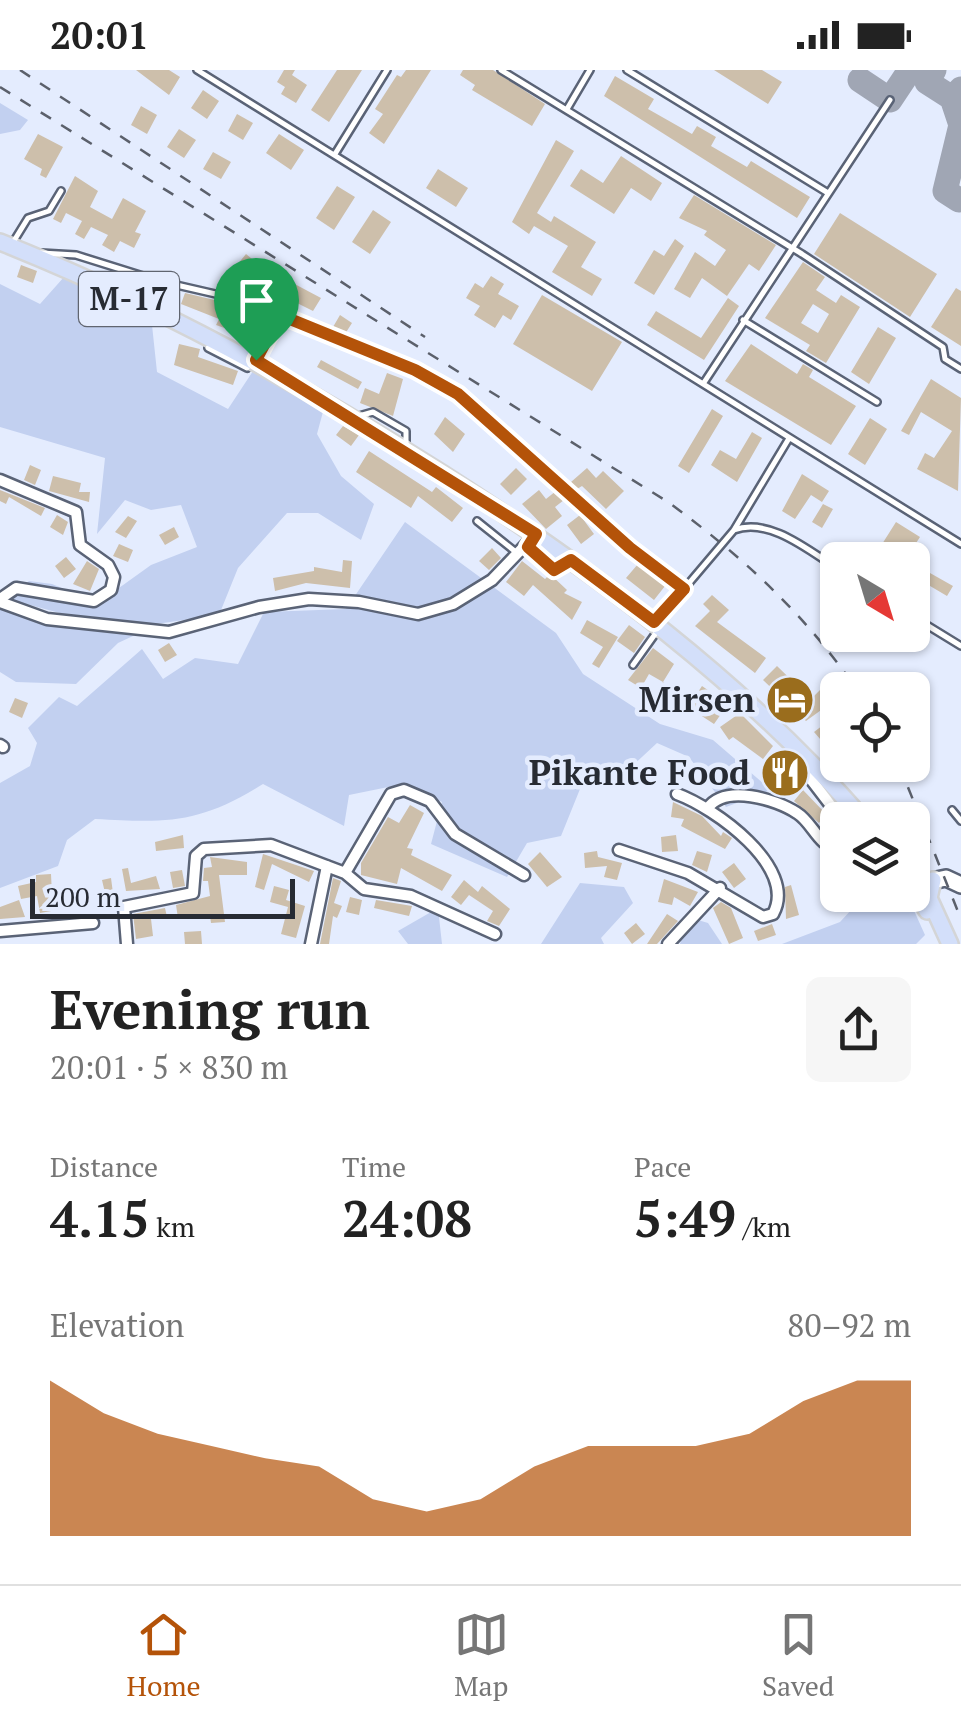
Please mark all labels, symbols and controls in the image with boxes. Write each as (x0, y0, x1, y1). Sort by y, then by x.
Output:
text: 20:01 (50, 10, 149, 60)
pin (214, 258, 299, 361)
road number: M-17 (79, 272, 179, 326)
icon: arrive (229, 273, 284, 328)
north arrow (820, 542, 930, 652)
map controls (820, 542, 930, 912)
button: locate (820, 672, 930, 782)
hotel icon: Mirsen (764, 674, 816, 726)
place label: Mirsen (639, 676, 755, 722)
restaurant icon: Pikante Food (759, 747, 811, 799)
place label: Pikante Food (529, 749, 750, 795)
button: layers (820, 802, 930, 912)
scale bar (30, 874, 295, 918)
text: 200 m (45, 878, 121, 915)
text: Evening run (50, 972, 370, 1045)
button: share (806, 977, 911, 1082)
text: 20:01 · 5 × 830 m (50, 1046, 288, 1088)
text: Distance (50, 1148, 158, 1185)
text: Time (342, 1148, 406, 1185)
text: Pace (634, 1148, 691, 1185)
text: 4.15 (50, 1185, 150, 1251)
text: 24:08 (342, 1185, 472, 1251)
text: 5:49 (634, 1185, 736, 1251)
text: km (150, 1208, 195, 1245)
text: /km (736, 1208, 791, 1245)
text: Elevation (50, 1304, 184, 1346)
text: 80–92 m (787, 1304, 911, 1346)
tab: Home (127, 1607, 201, 1704)
tab: Map (454, 1607, 509, 1704)
tab: Saved (762, 1607, 834, 1704)

